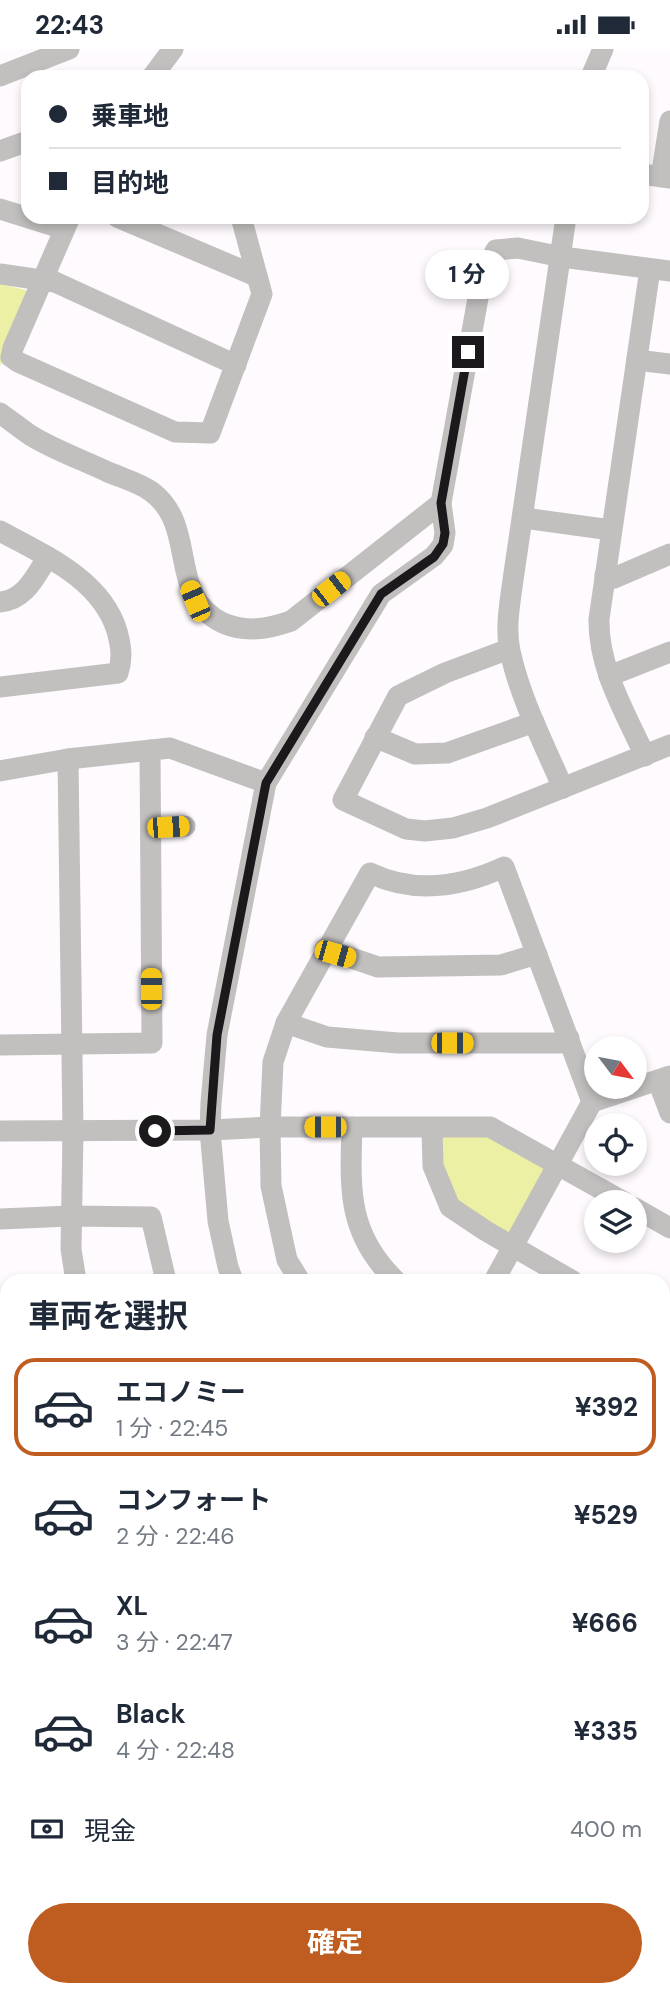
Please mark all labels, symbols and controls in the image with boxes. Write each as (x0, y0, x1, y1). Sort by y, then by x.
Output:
text: 22:43 (35, 8, 104, 42)
text: 乗車地 (91, 99, 169, 133)
text: 目的地 (91, 166, 169, 200)
callout: 1 分 (426, 251, 510, 299)
text: 1 分 (449, 259, 485, 289)
route end (452, 336, 484, 368)
car (308, 568, 355, 610)
car (178, 578, 213, 624)
car (147, 815, 190, 839)
car (312, 938, 359, 970)
car (141, 968, 162, 1010)
car (432, 1033, 474, 1054)
north arrow (584, 1036, 648, 1099)
map controls (584, 1036, 647, 1253)
button: locate (584, 1113, 647, 1176)
route start (139, 1115, 171, 1147)
car (305, 1117, 347, 1138)
button: layers (584, 1190, 647, 1253)
text: 車両を選択 (28, 1295, 188, 1337)
text: エコノミー (116, 1375, 246, 1409)
icon: car (32, 1376, 95, 1439)
text: ¥392 (575, 1390, 638, 1424)
text: 1 分 · 22:45 (116, 1413, 228, 1443)
text: コンフォート (116, 1483, 271, 1517)
icon: car (32, 1484, 95, 1547)
text: ¥529 (574, 1498, 638, 1532)
text: 2 分 · 22:46 (116, 1521, 235, 1551)
text: XL (116, 1589, 148, 1623)
icon: car (32, 1592, 95, 1655)
text: ¥666 (572, 1606, 638, 1640)
text: 3 分 · 22:47 (116, 1627, 233, 1657)
text: Black (116, 1697, 186, 1731)
icon: car (32, 1700, 95, 1763)
text: ¥335 (574, 1714, 638, 1748)
text: 4 分 · 22:48 (116, 1735, 235, 1765)
icon: cash (28, 1810, 66, 1848)
text: 現金 (84, 1814, 136, 1848)
text: 400 m (570, 1814, 642, 1844)
button: 確定 (28, 1903, 642, 1983)

